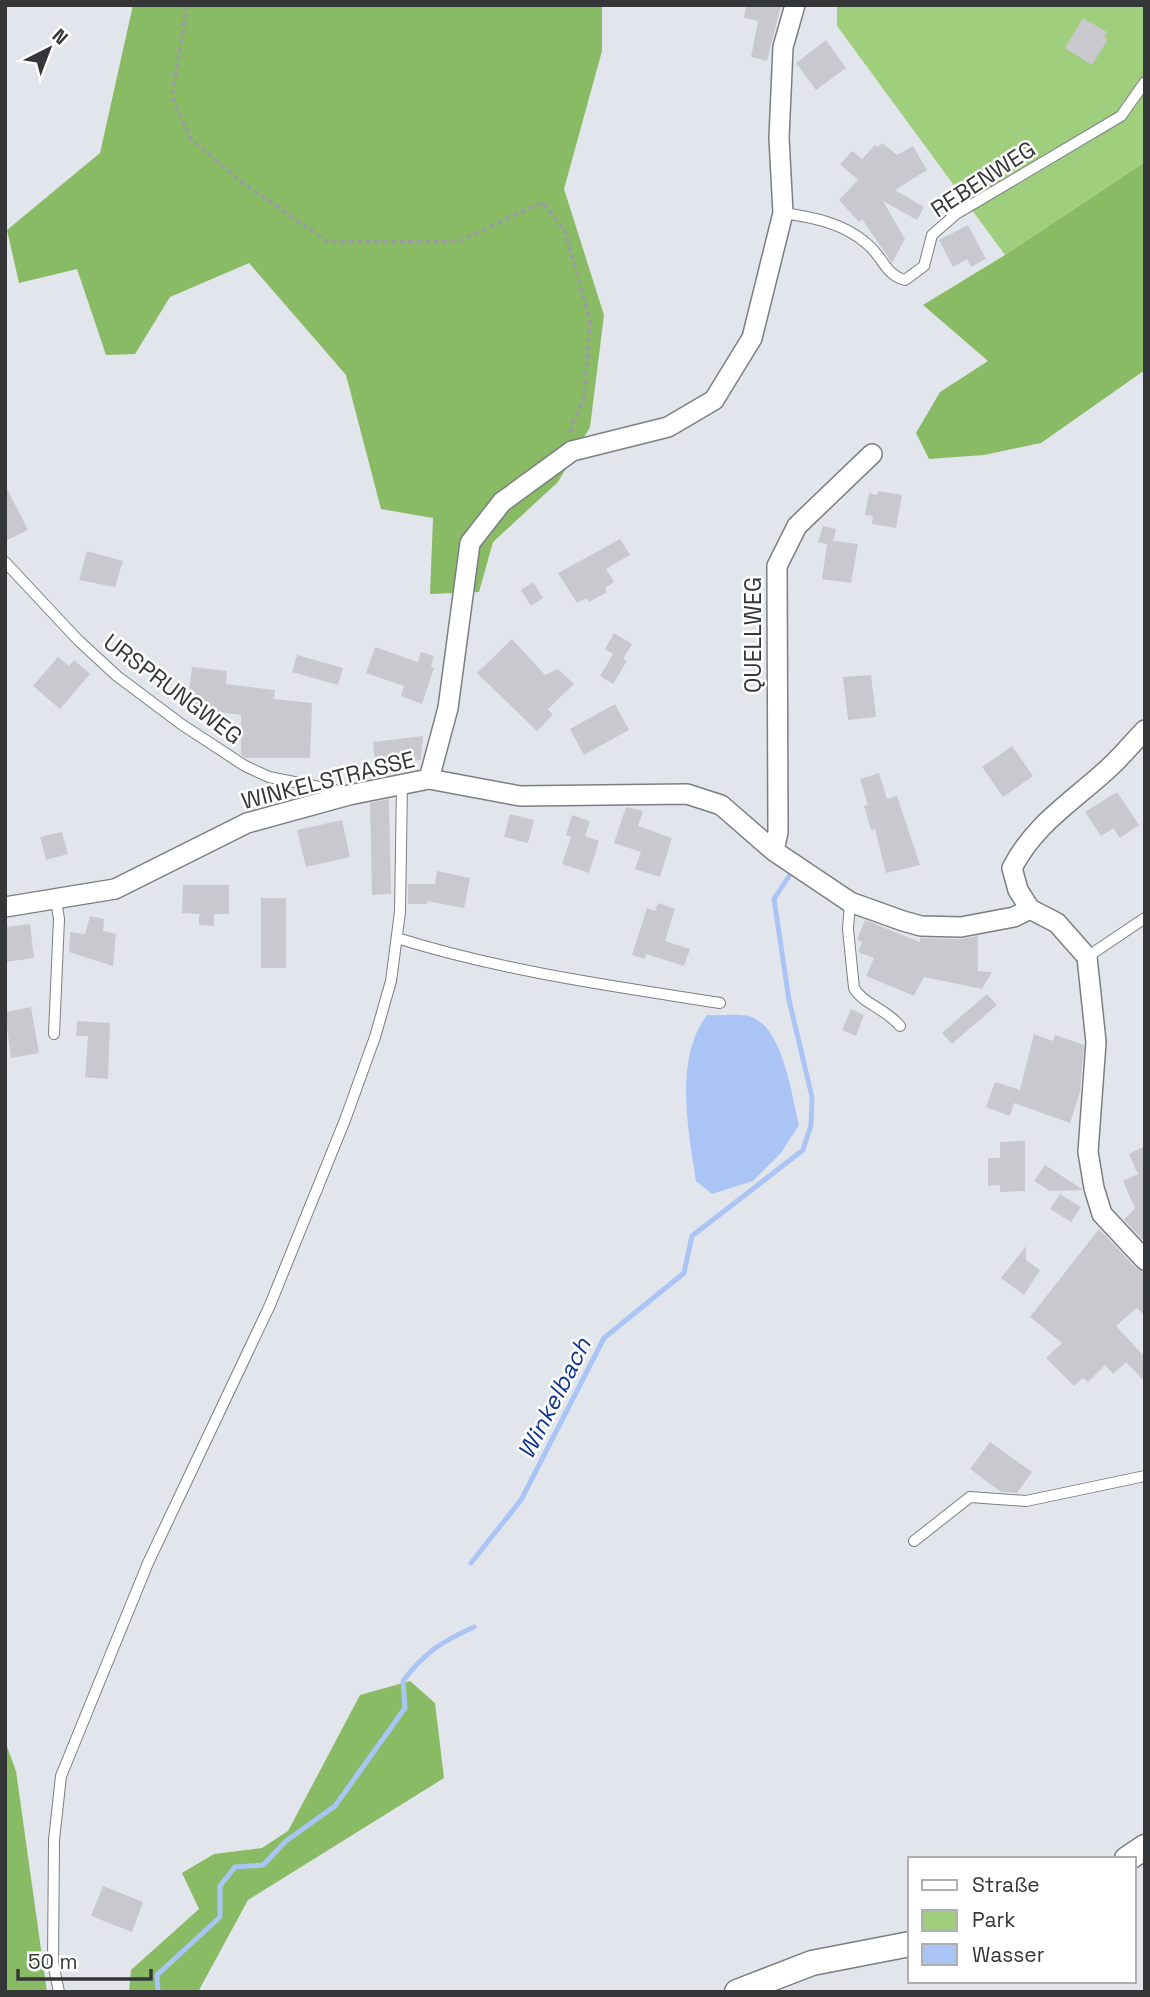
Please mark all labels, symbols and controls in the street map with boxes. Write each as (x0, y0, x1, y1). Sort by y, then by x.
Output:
north arrow (14, 14, 84, 84)
text: N (47, 23, 73, 50)
street label: REBENWEG (925, 134, 1041, 224)
street label: QUELLWEG (738, 577, 768, 693)
street label: URSPRUNGWEG (98, 627, 248, 751)
street label: WINKELSTRASSE (238, 744, 418, 816)
water label: Winkelbach (510, 1331, 598, 1464)
legend (908, 1857, 1136, 1983)
text: Straße (972, 1871, 1040, 1898)
text: Park (972, 1906, 1016, 1933)
scale bar (18, 1938, 150, 1982)
text: Wasser (972, 1941, 1045, 1968)
text: 50 m (28, 1948, 78, 1975)

